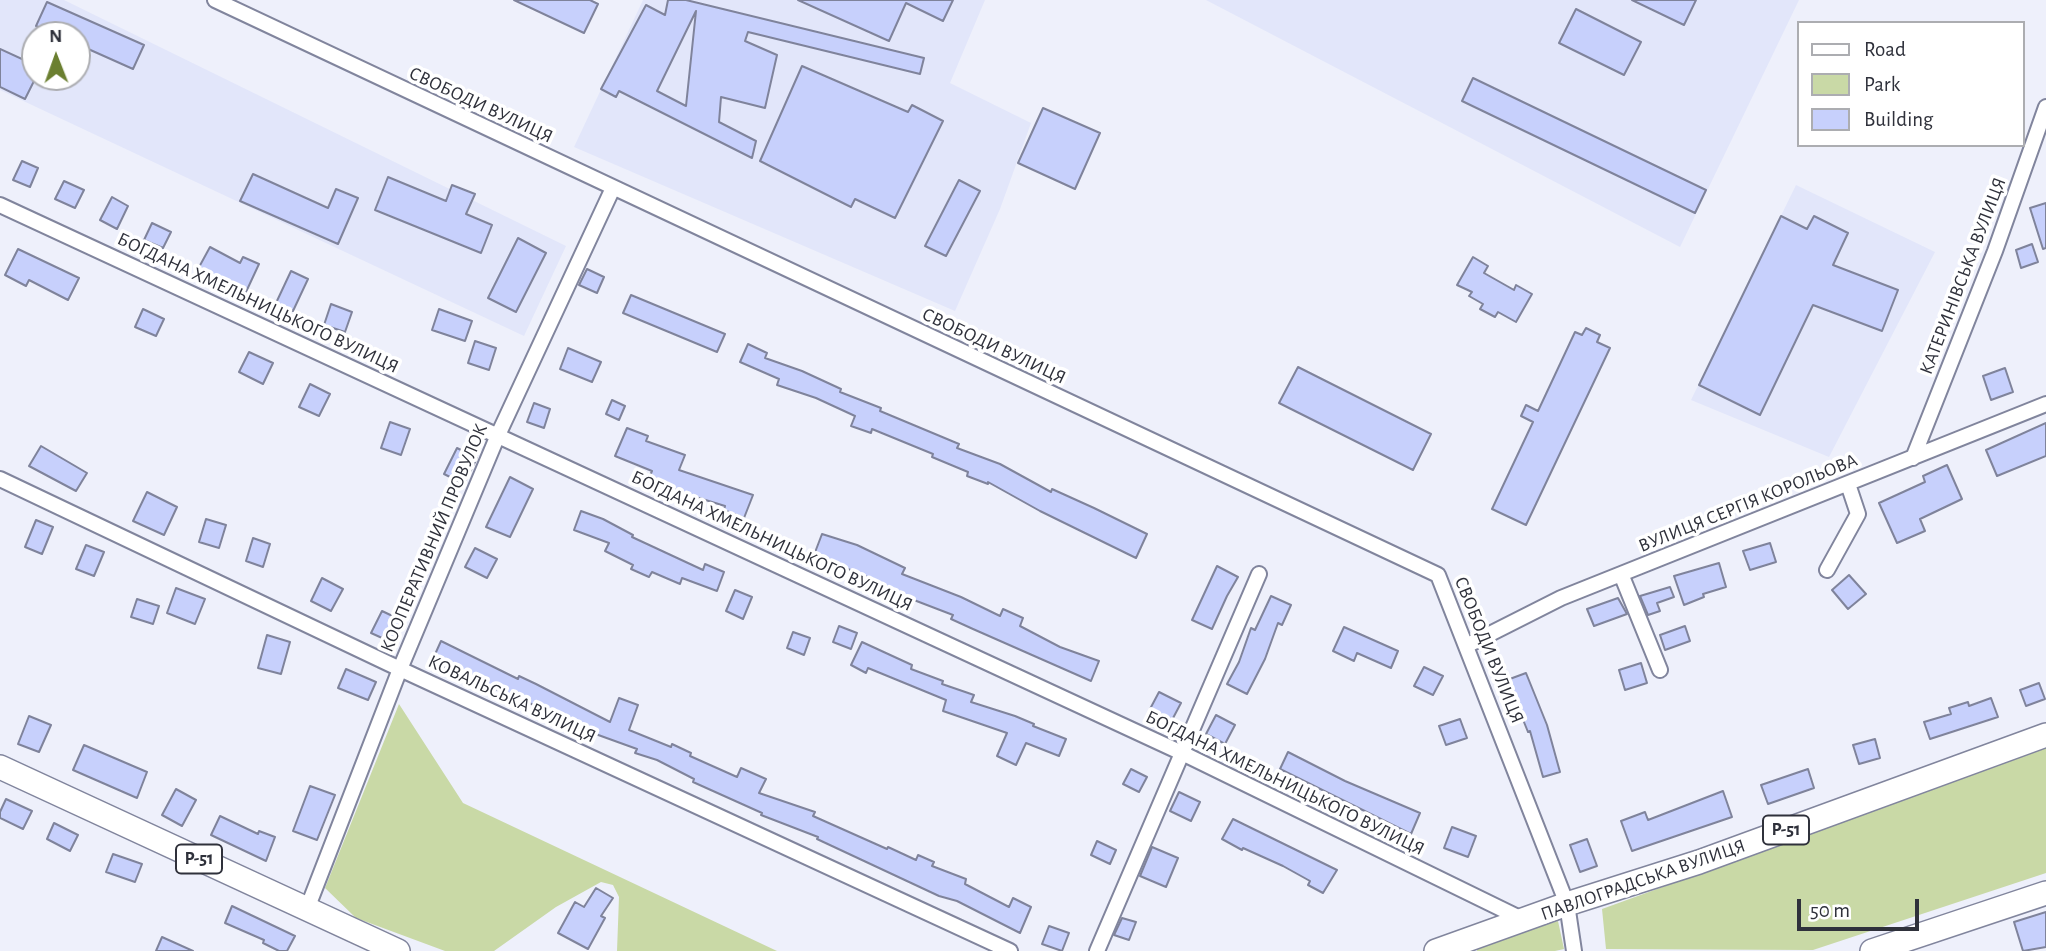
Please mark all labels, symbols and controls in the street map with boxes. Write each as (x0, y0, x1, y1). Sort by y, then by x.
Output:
north arrow (21, 21, 91, 91)
legend (1798, 21, 2025, 147)
text: N (49, 27, 62, 46)
text: Road (1864, 39, 1906, 60)
street label: СВОБОДИ ВУЛИЦЯ (405, 62, 557, 148)
text: Park (1864, 74, 1900, 95)
text: Building (1864, 109, 1933, 130)
street label: КАТЕРИНІВСЬКА ВУЛИЦЯ (1915, 174, 2011, 378)
street label: БОГДАНА ХМЕЛЬНИЦЬКОГО ВУЛИЦЯ (114, 228, 402, 378)
street label: СВОБОДИ ВУЛИЦЯ (918, 303, 1070, 389)
street label: КООПЕРАТИВНИЙ ПРОВУЛОК (375, 420, 493, 656)
street label: ВУЛИЦЯ СЕРГІЯ КОРОЛЬОВА (1635, 449, 1861, 557)
street label: БОГДАНА ХМЕЛЬНИЦЬКОГО ВУЛИЦЯ (628, 466, 916, 616)
street label: СВОБОДИ ВУЛИЦЯ (1449, 573, 1529, 727)
street label: КОВАЛЬСЬКА ВУЛИЦЯ (424, 650, 600, 748)
street label: БОГДАНА ХМЕЛЬНИЦЬКОГО ВУЛИЦЯ (1142, 705, 1428, 861)
road number: Р-51 (1763, 816, 1809, 844)
street label: ПАВЛОГРАДСЬКА ВУЛИЦЯ (1538, 834, 1748, 926)
road number: Р-51 (176, 844, 222, 874)
scale bar (1801, 884, 1924, 928)
text: 50 m (1810, 900, 1850, 921)

